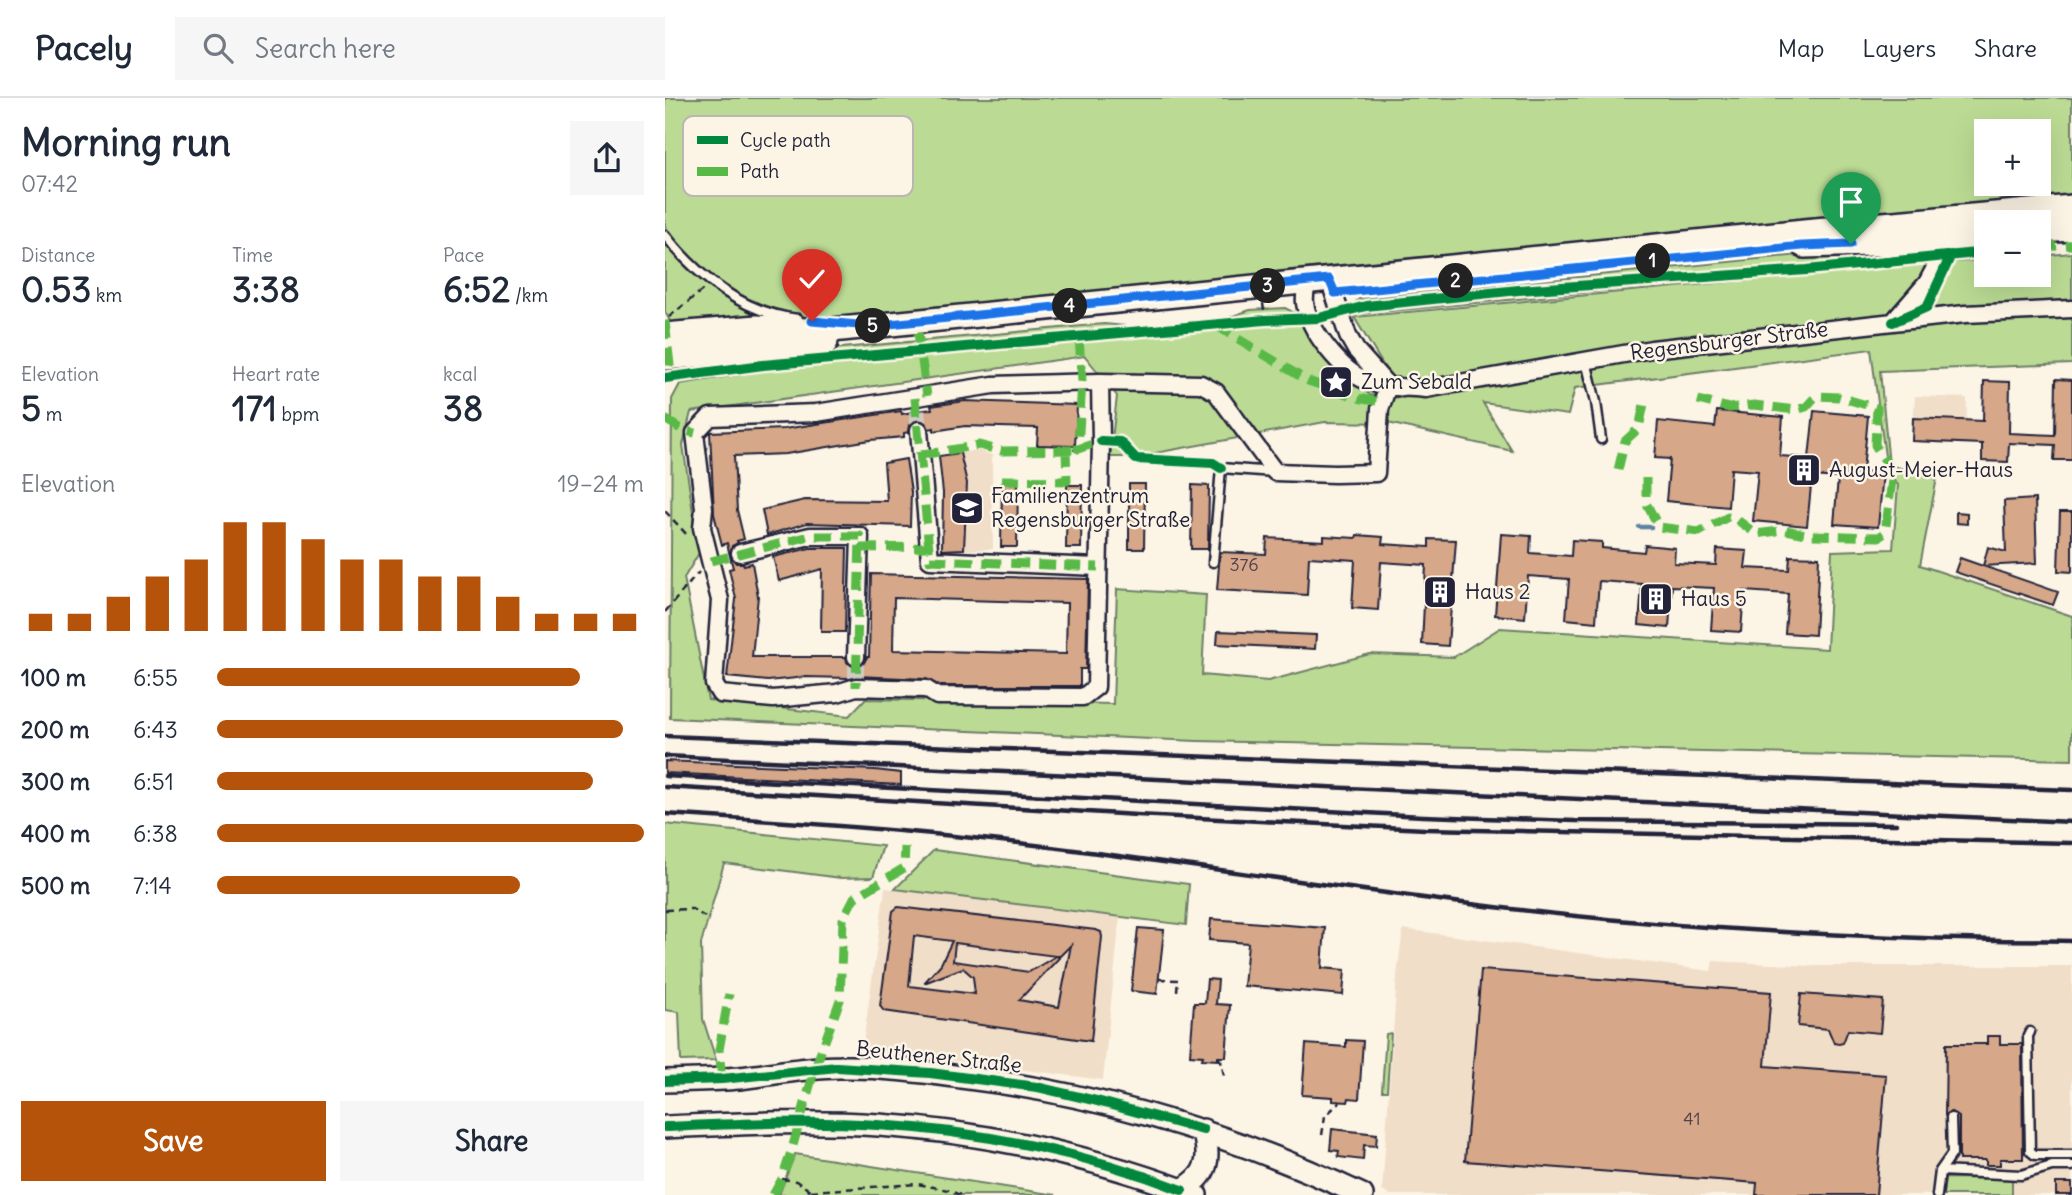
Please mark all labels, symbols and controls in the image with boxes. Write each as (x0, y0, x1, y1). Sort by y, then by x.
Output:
search box (175, 17, 665, 80)
text: Pacely (35, 27, 133, 69)
icon: search (199, 29, 237, 67)
text: Search here (255, 32, 396, 65)
text: Map (1778, 33, 1824, 63)
text: Layers (1862, 33, 1936, 63)
text: Share (1974, 33, 2037, 63)
legend (683, 116, 913, 196)
text: Morning run (21, 119, 231, 166)
map controls (1974, 119, 2051, 287)
button: + (1974, 119, 2051, 196)
button: share (570, 121, 644, 195)
text: Cycle path (740, 128, 831, 152)
text: Path (740, 159, 779, 183)
text: 07:42 (21, 169, 78, 198)
pin (1821, 172, 1881, 244)
icon: arrive (1832, 183, 1870, 221)
button: − (1974, 210, 2051, 287)
text: Distance (21, 243, 95, 267)
text: Time (232, 243, 273, 267)
text: Pace (443, 243, 484, 267)
pin: 1 (1635, 244, 1671, 278)
text: 1 (1649, 248, 1656, 272)
pin (782, 249, 842, 321)
icon: check (793, 260, 831, 298)
pin: 2 (1439, 264, 1473, 298)
text: 0.53 (21, 267, 91, 311)
text: 3:38 (232, 267, 300, 311)
text: 6:52 (443, 267, 510, 311)
pin: 3 (1251, 268, 1285, 304)
text: 2 (1450, 268, 1461, 292)
text: 3 (1262, 273, 1273, 297)
text: km (91, 283, 122, 307)
text: /km (510, 283, 548, 307)
pin: 4 (1053, 288, 1087, 324)
text: 4 (1064, 293, 1075, 317)
pin: 5 (855, 308, 891, 344)
text: 5 (867, 313, 878, 337)
street label: Regensburger Straße (1628, 315, 1829, 366)
text: Elevation (21, 362, 99, 386)
text: Heart rate (232, 362, 320, 386)
text: kcal (443, 362, 477, 386)
place icon: Zum Sebald (1317, 363, 1355, 401)
place label: Zum Sebald (1361, 368, 1472, 395)
text: 5 (21, 386, 41, 430)
text: 171 (232, 386, 277, 430)
text: 38 (443, 386, 483, 430)
text: m (41, 402, 62, 426)
text: bpm (277, 402, 319, 426)
building icon: August-Meier-Haus (1785, 451, 1823, 489)
place label: August-Meier-Haus (1829, 456, 2013, 483)
text: Elevation (21, 469, 115, 498)
text: 19–24 m (557, 469, 644, 498)
place label: Familienzentrum Regensburger Straße (991, 482, 1190, 533)
school or university icon: Familienzentrum Regensburger Straße (948, 489, 986, 527)
house number: 376 (1229, 553, 1259, 576)
building icon: Haus 2 (1421, 573, 1459, 611)
place label: Haus 2 (1465, 578, 1530, 605)
building icon: Haus 5 (1637, 580, 1675, 618)
place label: Haus 5 (1681, 585, 1747, 612)
text: 100 m (21, 663, 86, 692)
text: 6:55 (133, 663, 178, 692)
text: 200 m (21, 715, 90, 744)
text: 6:43 (133, 715, 178, 744)
text: 300 m (21, 767, 90, 796)
text: 6:51 (133, 767, 174, 796)
text: 400 m (21, 819, 90, 848)
text: 6:38 (133, 819, 178, 848)
text: 500 m (21, 871, 90, 900)
text: 7:14 (133, 871, 172, 900)
street label: Beuthener Straße (855, 1034, 1023, 1079)
button: Save (21, 1101, 326, 1181)
button: Share (340, 1101, 644, 1181)
house number: 41 (1683, 1107, 1701, 1130)

